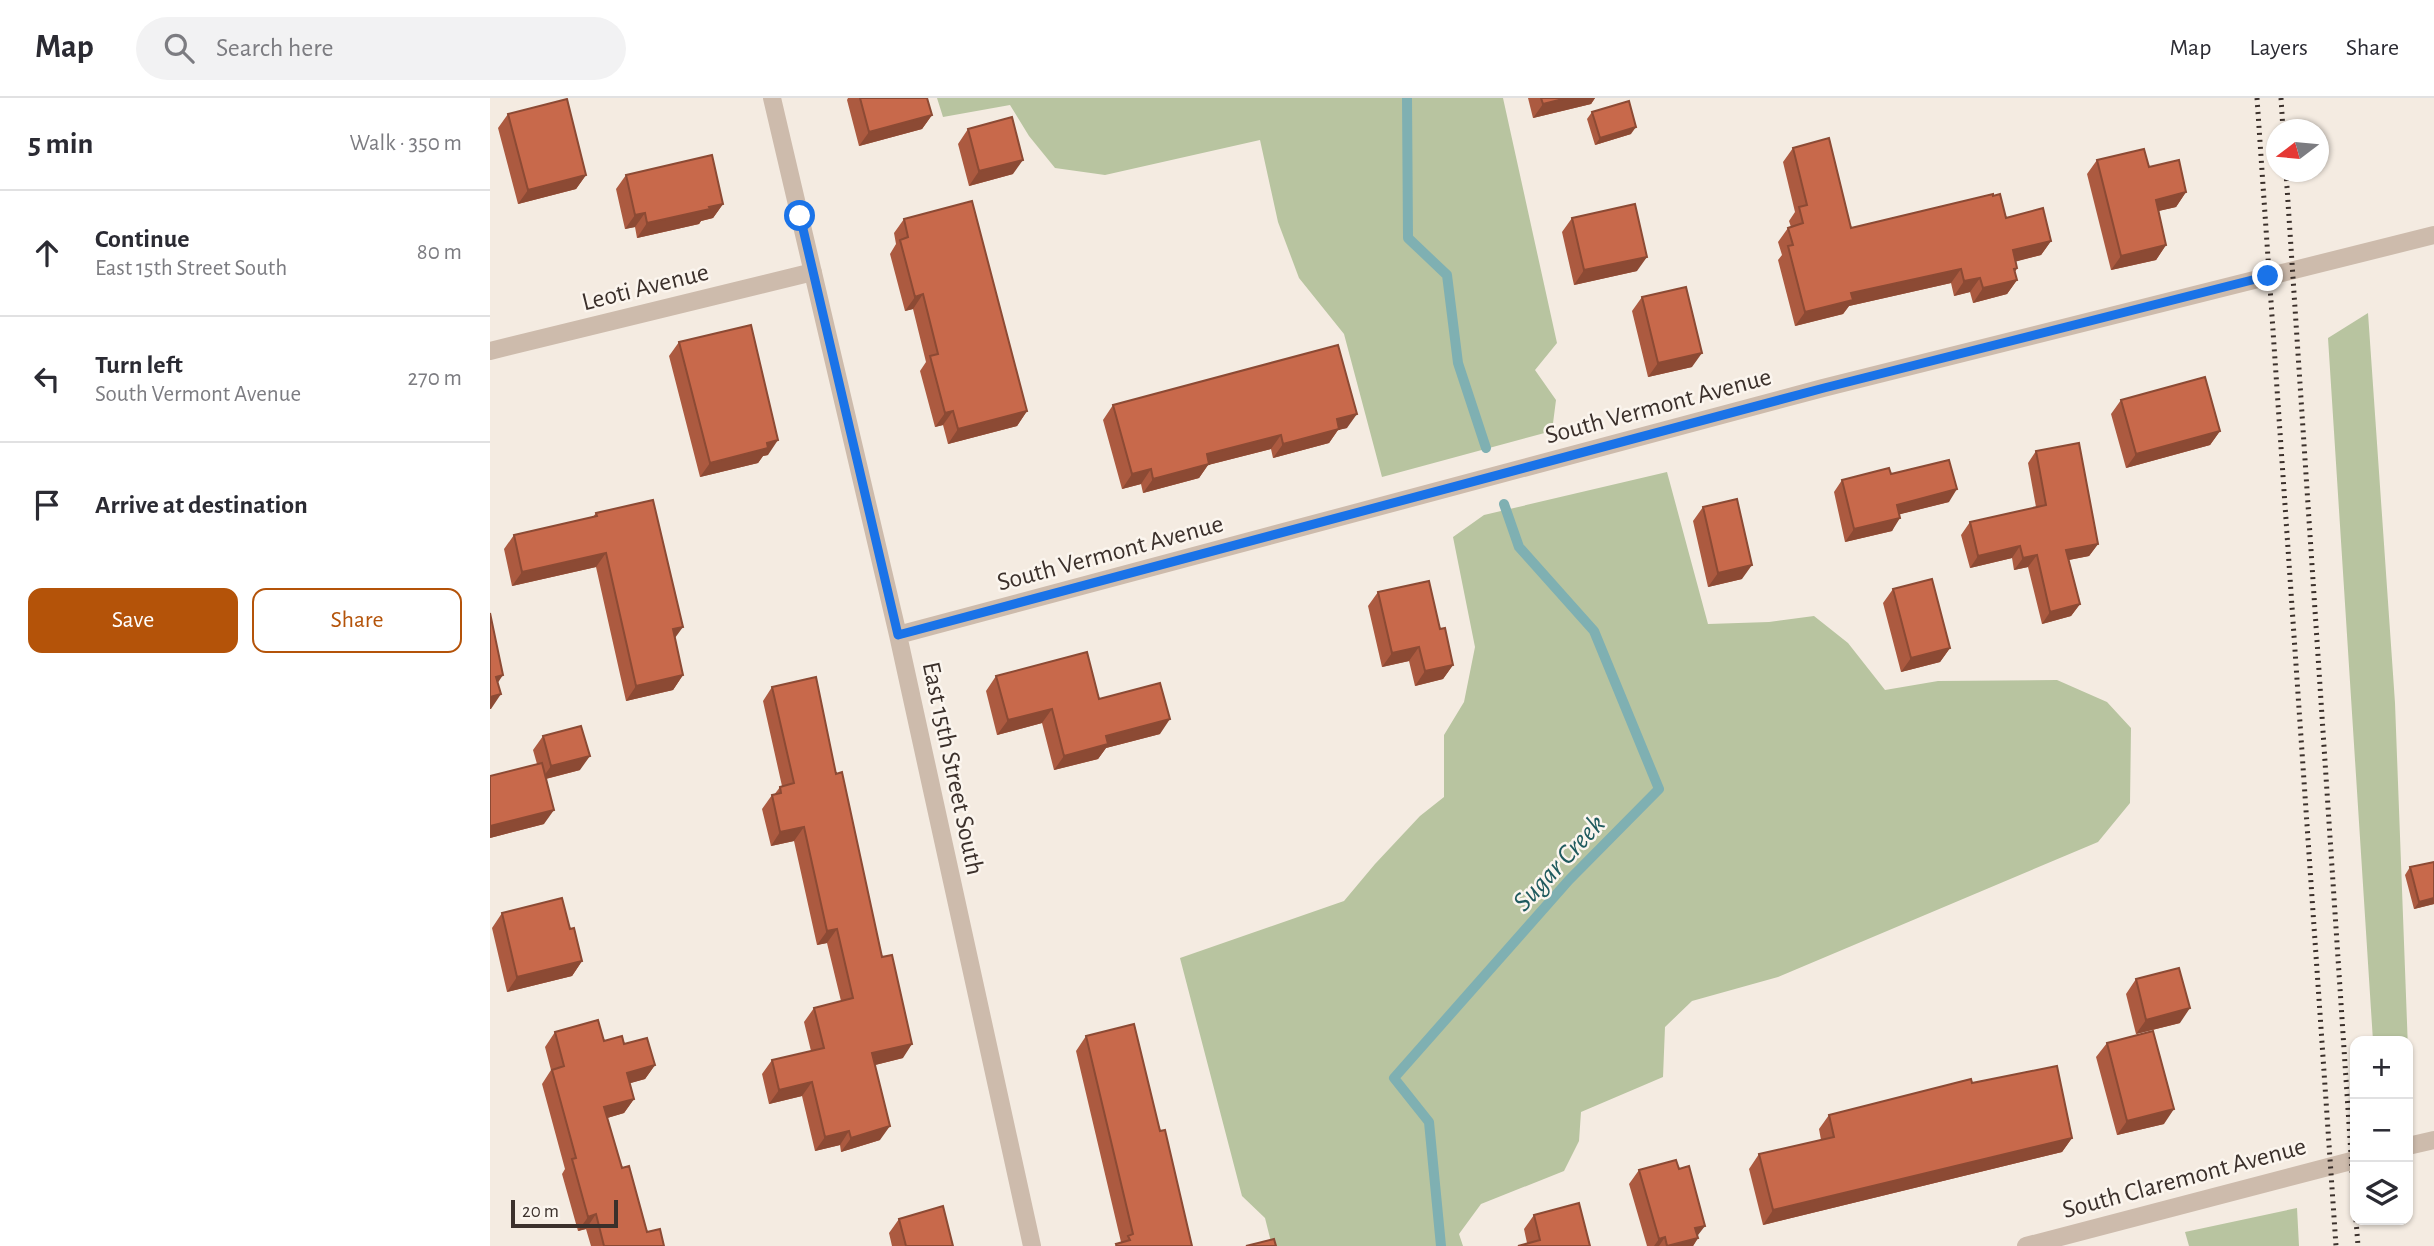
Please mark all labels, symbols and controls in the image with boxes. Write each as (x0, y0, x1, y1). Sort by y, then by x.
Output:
search box (136, 17, 626, 80)
icon: search (160, 29, 198, 67)
text: Map (35, 31, 94, 64)
text: Search here (216, 35, 334, 61)
text: Map (2169, 36, 2211, 60)
text: Layers (2249, 36, 2308, 60)
text: Share (2346, 36, 2399, 60)
north arrow (2266, 119, 2329, 182)
text: 5 min (28, 129, 93, 159)
text: Walk · 350 m (350, 132, 462, 155)
route start (784, 200, 815, 231)
text: Continue (95, 226, 190, 252)
icon: ahead (28, 234, 66, 272)
text: 80 m (417, 241, 462, 264)
text: East 15th Street South (95, 257, 287, 280)
street label: Leoti Avenue (579, 259, 711, 315)
route end (2252, 260, 2283, 291)
text: Turn left (95, 352, 183, 378)
icon: left (28, 360, 66, 398)
street label: South Vermont Avenue (1542, 363, 1774, 449)
text: 270 m (408, 367, 462, 390)
text: South Vermont Avenue (95, 383, 301, 406)
icon: arrive (28, 486, 66, 524)
text: Arrive at destination (95, 492, 308, 518)
street label: South Vermont Avenue (994, 510, 1226, 596)
button: Save (28, 588, 238, 653)
button: Share (252, 588, 462, 653)
street label: East 15th Street South (918, 659, 988, 877)
water label: Sugar Creek (1508, 810, 1611, 917)
map controls (2350, 1036, 2413, 1225)
button: + (2350, 1036, 2413, 1099)
button: − (2350, 1099, 2413, 1162)
street label: South Claremont Avenue (2060, 1133, 2309, 1223)
button: layers (2350, 1162, 2413, 1225)
scale bar (511, 1197, 618, 1229)
text: 20 m (522, 1202, 559, 1221)

